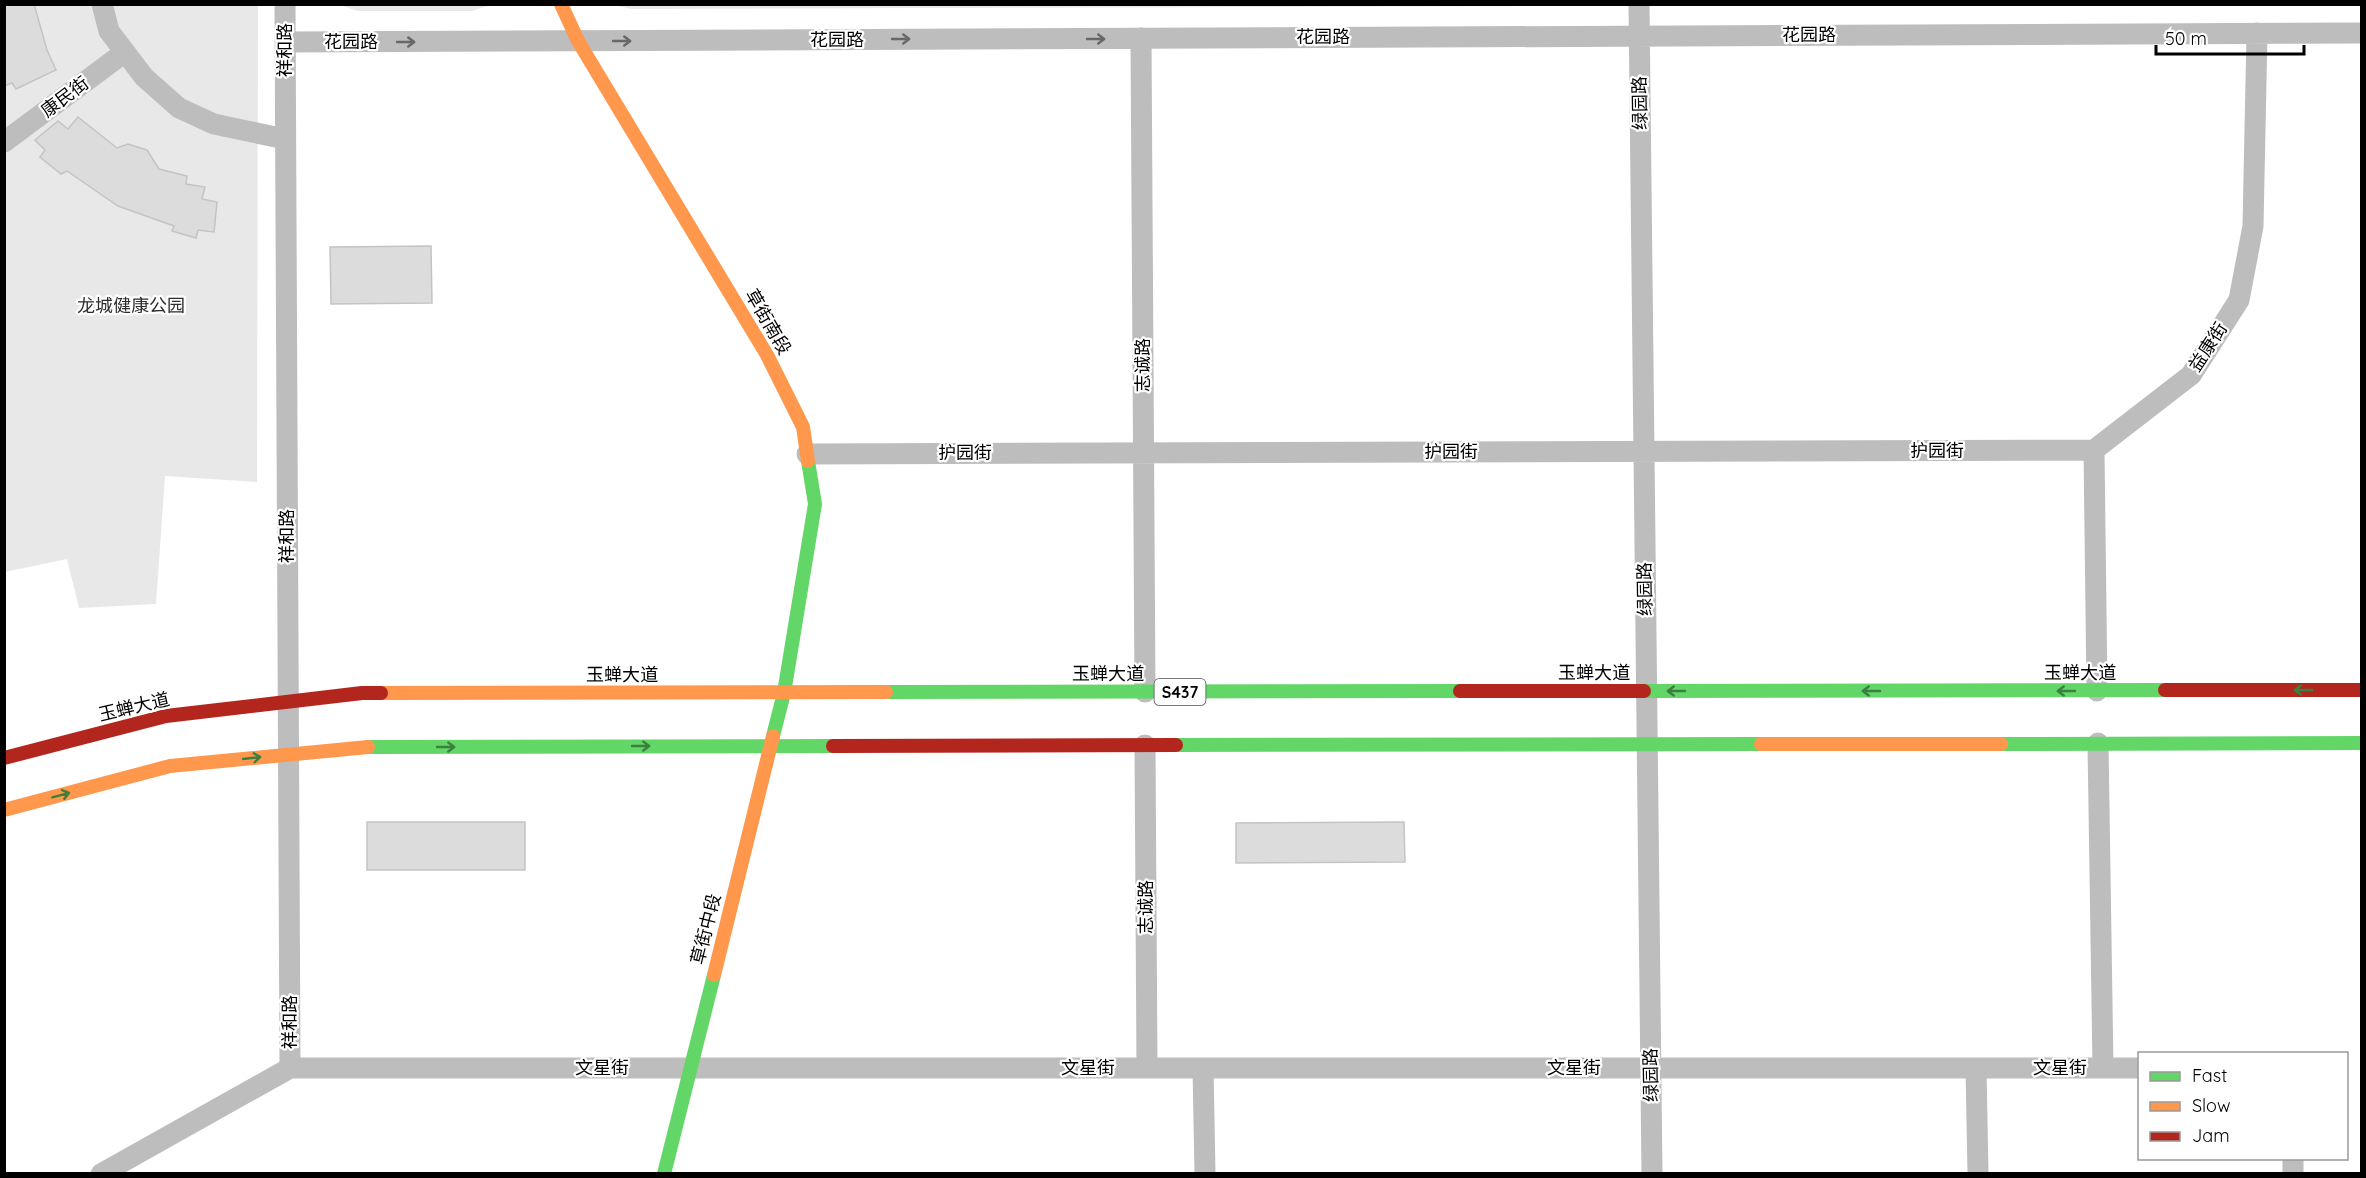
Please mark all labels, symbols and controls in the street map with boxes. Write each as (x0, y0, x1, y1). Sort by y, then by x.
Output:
scale bar (2156, 18, 2304, 56)
street label: 祥和路 (273, 23, 296, 77)
street label: 花园路 (1782, 23, 1836, 46)
street label: 花园路 (1296, 25, 1350, 48)
text: 50 m (2165, 27, 2207, 50)
street label: 花园路 (810, 28, 864, 51)
street label: 花园路 (324, 30, 378, 53)
one-way arrow (891, 33, 911, 45)
one-way arrow (1086, 33, 1106, 44)
one-way arrow (612, 35, 632, 47)
one-way arrow (396, 36, 416, 47)
street label: 康民街 (36, 71, 93, 122)
street label: 绿园路 (1628, 76, 1651, 130)
street label: 草街南段 (740, 285, 796, 359)
park label: 龙城健康公园 (77, 294, 185, 317)
street label: 益康街 (2183, 318, 2232, 376)
street label: 志诚路 (1131, 338, 1154, 392)
street label: 护园街 (1910, 439, 1964, 462)
street label: 护园街 (1424, 440, 1478, 463)
street label: 护园街 (938, 441, 992, 464)
street label: 祥和路 (275, 509, 298, 563)
street label: 绿园路 (1633, 562, 1656, 616)
street label: 玉蝉大道 (1558, 661, 1630, 684)
street label: 玉蝉大道 (2044, 661, 2116, 684)
street label: 玉蝉大道 (1072, 662, 1144, 685)
street label: 玉蝉大道 (586, 663, 658, 686)
road number: S437 (1154, 679, 1206, 705)
one-way arrow (2294, 684, 2314, 696)
one-way arrow (1667, 685, 1687, 697)
one-way arrow (1862, 685, 1882, 697)
one-way arrow (2057, 685, 2077, 697)
street label: 玉蝉大道 (96, 687, 172, 726)
one-way arrow (631, 740, 651, 752)
one-way arrow (436, 741, 456, 753)
one-way arrow (242, 752, 261, 763)
one-way arrow (51, 789, 70, 800)
street label: 志诚路 (1134, 880, 1157, 934)
street label: 草街中段 (686, 891, 725, 967)
street label: 祥和路 (278, 995, 301, 1049)
street label: 绿园路 (1639, 1048, 1662, 1102)
legend (2138, 1052, 2348, 1160)
street label: 文星街 (575, 1056, 629, 1079)
street label: 文星街 (1061, 1056, 1115, 1079)
street label: 文星街 (1547, 1056, 1601, 1079)
street label: 文星街 (2033, 1056, 2087, 1079)
text: Fast (2192, 1064, 2227, 1087)
text: Slow (2192, 1094, 2230, 1117)
text: Jam (2192, 1124, 2230, 1147)

